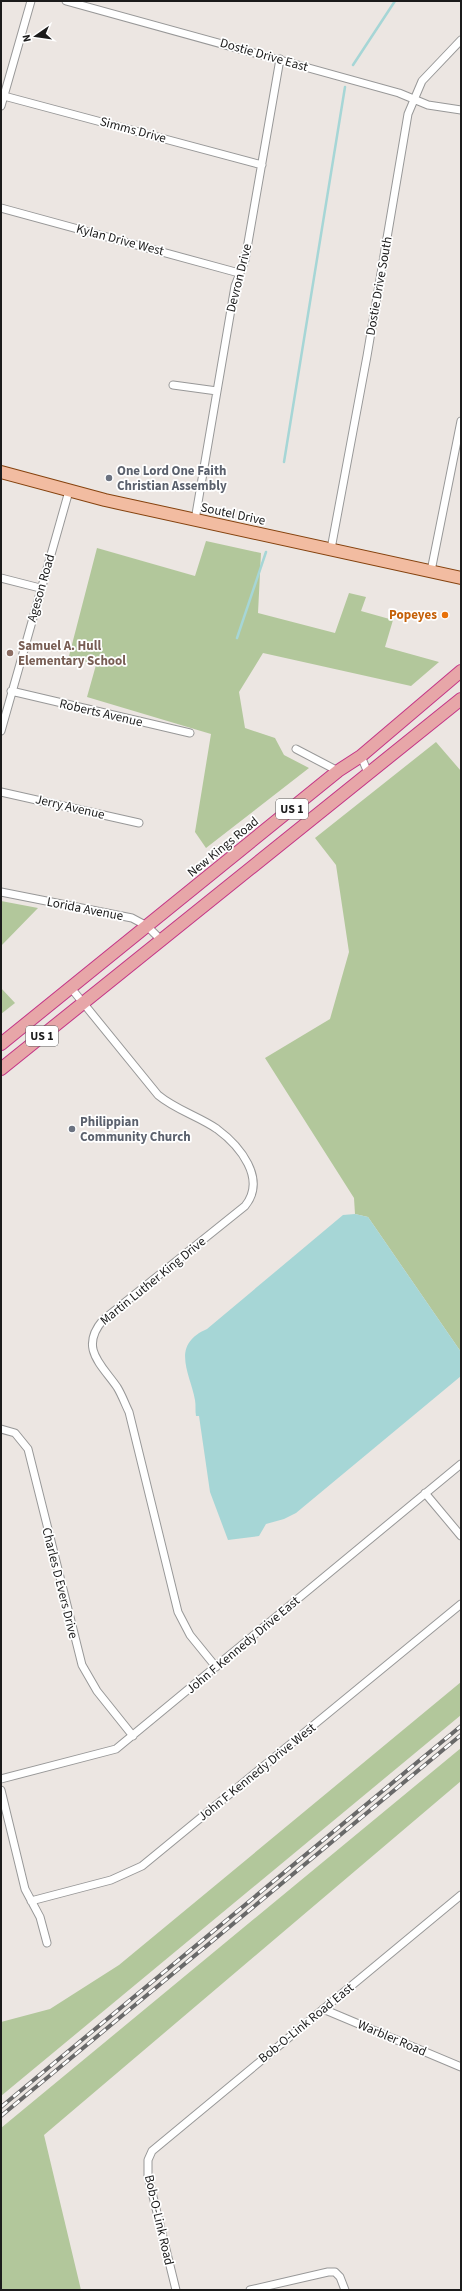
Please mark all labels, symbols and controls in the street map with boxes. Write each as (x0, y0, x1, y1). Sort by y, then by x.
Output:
north arrow (16, 16, 56, 56)
text: N (19, 33, 35, 43)
street label: Dostie Drive East (218, 34, 311, 76)
street label: Simms Drive (98, 113, 168, 147)
street label: Kylan Drive West (74, 220, 166, 260)
street label: Dostie Drive South (361, 235, 397, 337)
street label: Devron Drive (222, 242, 256, 314)
place label: One Lord One Faith Christian Assembly (117, 462, 227, 495)
marker: One Lord One Faith Christian Assembly (104, 473, 114, 483)
street label: Soutel Drive (199, 498, 267, 530)
street label: Ageson Road (23, 552, 59, 624)
place label: Popeyes (389, 606, 437, 624)
marker: Popeyes (440, 610, 450, 620)
place label: Samuel A. Hull Elementary School (18, 637, 126, 670)
marker: Samuel A. Hull Elementary School (5, 648, 15, 658)
street label: Roberts Avenue (58, 695, 144, 731)
street label: Jerry Avenue (33, 790, 107, 824)
road number: US 1 (276, 799, 308, 819)
street label: New Kings Road (183, 813, 263, 881)
street label: Lorida Avenue (45, 893, 125, 925)
road number: US 1 (26, 1026, 58, 1046)
place label: Philippian Community Church (80, 1113, 191, 1146)
marker: Philippian Community Church (67, 1124, 77, 1134)
street label: Martin Luther King Drive (96, 1233, 210, 1329)
street label: Charles D Evers Drive (37, 1526, 83, 1640)
street label: John F Kennedy Drive East (182, 1592, 304, 1698)
street label: John F Kennedy Drive West (194, 1719, 320, 1825)
street label: Bob-O-Link Road East (255, 1979, 358, 2067)
street label: Warbler Road (355, 2015, 429, 2061)
street label: Bob-O-Link Road (140, 2173, 178, 2267)

